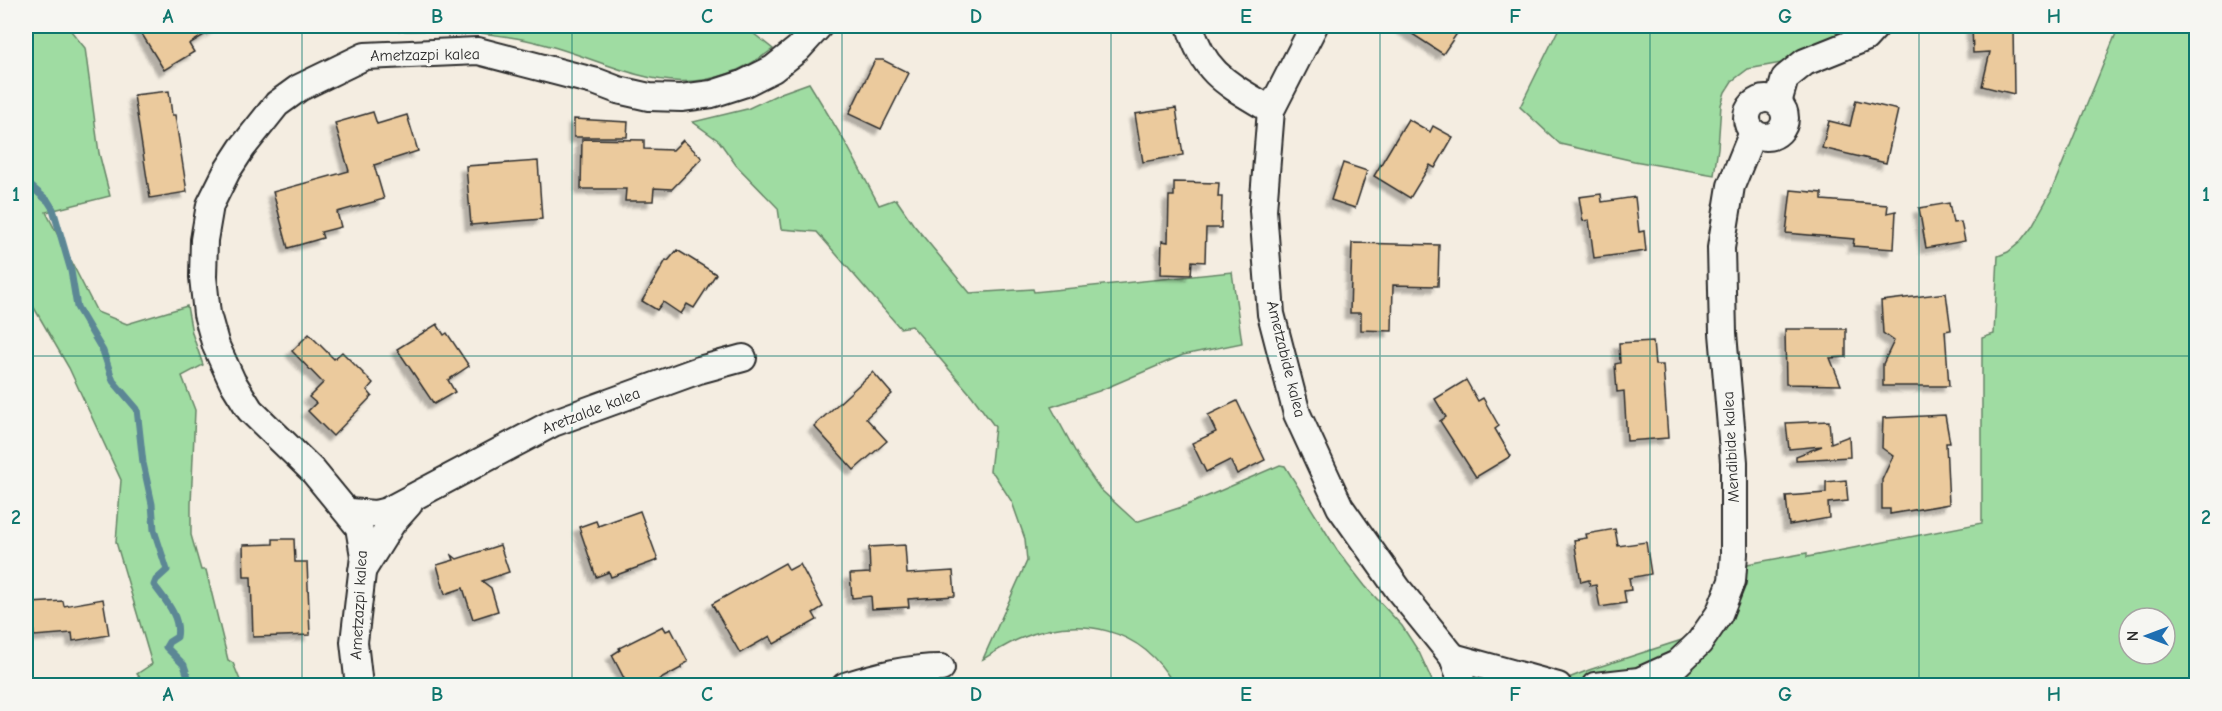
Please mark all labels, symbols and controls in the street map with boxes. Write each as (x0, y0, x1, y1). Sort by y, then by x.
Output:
text: A (162, 5, 174, 28)
text: B (431, 5, 443, 28)
text: C (701, 5, 713, 28)
text: D (970, 5, 982, 28)
text: E (1240, 5, 1252, 28)
text: F (1509, 5, 1521, 28)
text: G (1778, 5, 1792, 28)
text: H (2047, 5, 2061, 28)
street label: Ametzazpi kalea (370, 45, 480, 65)
text: 1 (12, 183, 20, 206)
text: 1 (2202, 183, 2210, 206)
street label: Ametzabide kalea (1263, 299, 1309, 419)
street label: Aretzalde kalea (539, 384, 643, 438)
street label: Mendibide kalea (1719, 391, 1743, 503)
text: 2 (11, 506, 21, 529)
text: 2 (2201, 506, 2211, 529)
street label: Ametzazpi kalea (347, 550, 371, 660)
north arrow (2117, 606, 2177, 666)
text: N (2124, 631, 2142, 641)
text: A (162, 683, 174, 706)
text: B (431, 683, 443, 706)
text: C (701, 683, 713, 706)
text: D (970, 683, 982, 706)
text: E (1240, 683, 1252, 706)
text: F (1509, 683, 1521, 706)
text: G (1778, 683, 1792, 706)
text: H (2047, 683, 2061, 706)

